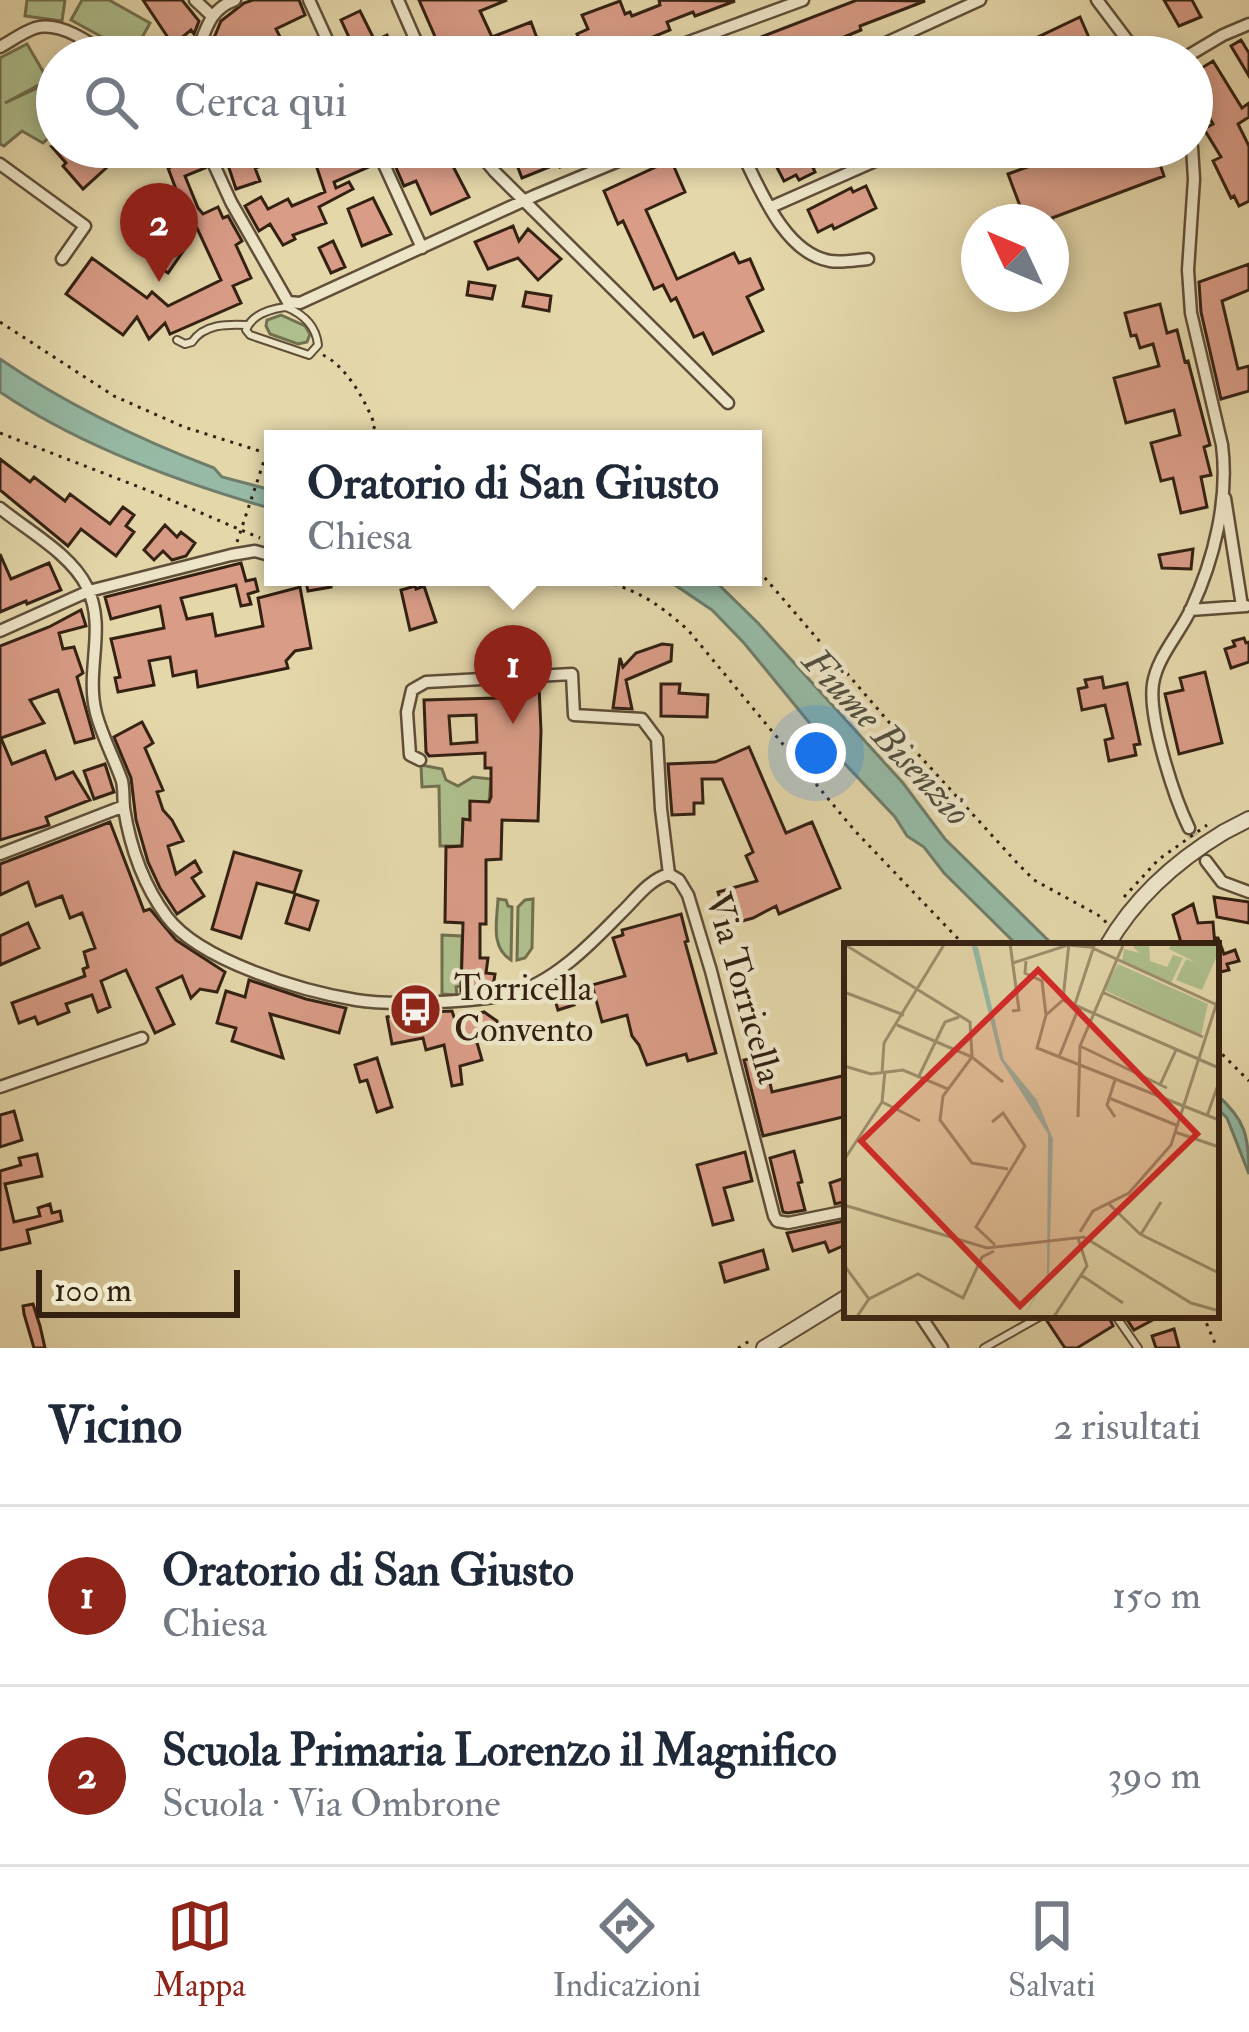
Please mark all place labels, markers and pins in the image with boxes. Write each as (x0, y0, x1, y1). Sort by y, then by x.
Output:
pin: 2 (120, 183, 198, 282)
pin: 1 (474, 625, 552, 724)
place label: Torricella Convento (454, 966, 594, 1052)
bus stop icon: Torricella Convento (387, 981, 443, 1037)

